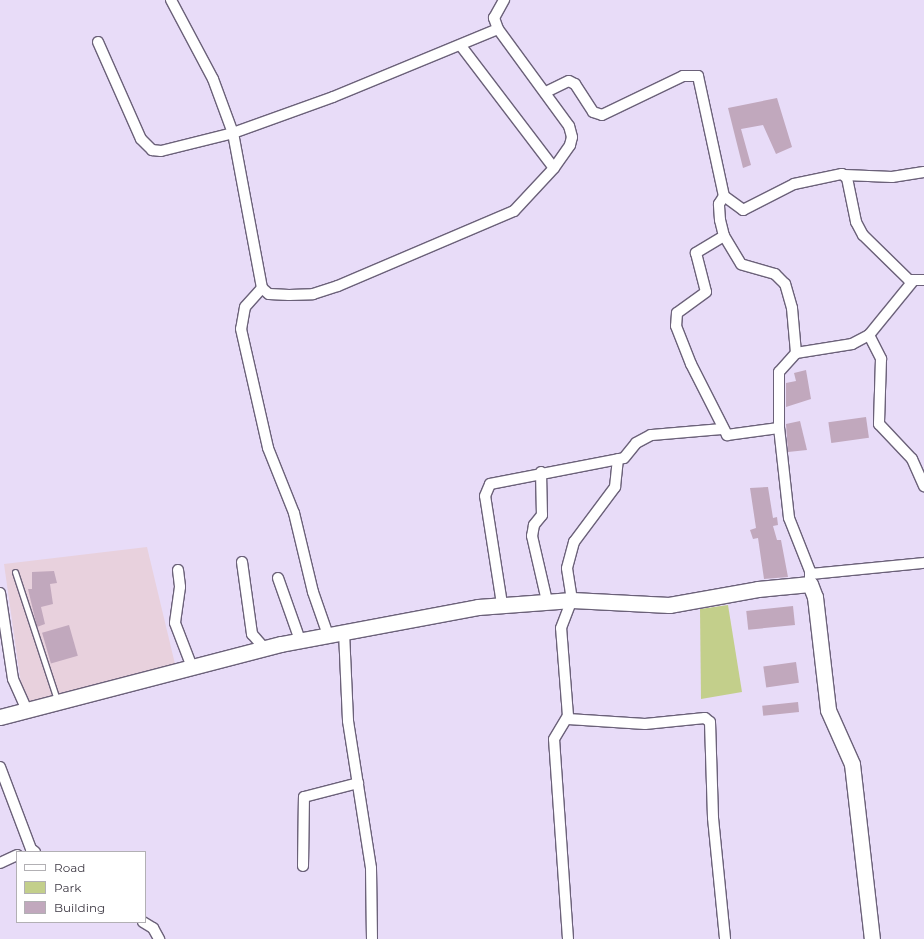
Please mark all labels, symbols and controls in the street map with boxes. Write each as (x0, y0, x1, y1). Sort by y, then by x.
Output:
legend (16, 851, 146, 923)
text: Road (54, 860, 85, 875)
text: Park (54, 880, 81, 895)
text: Building (54, 900, 105, 915)

